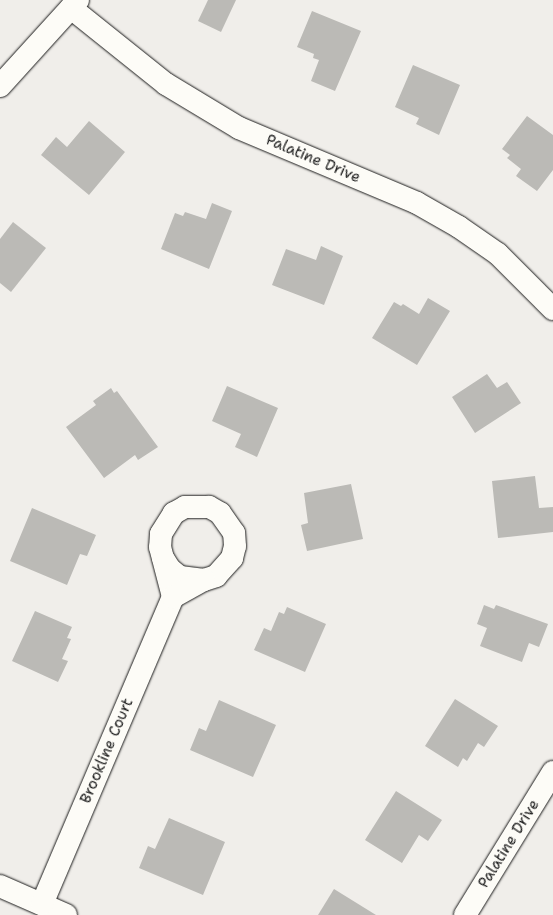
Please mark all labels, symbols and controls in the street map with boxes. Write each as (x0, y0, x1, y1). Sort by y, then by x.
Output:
street label: Palatine Drive (263, 131, 363, 187)
street label: Brookline Court (77, 696, 137, 806)
street label: Palatine Drive (475, 797, 543, 891)

